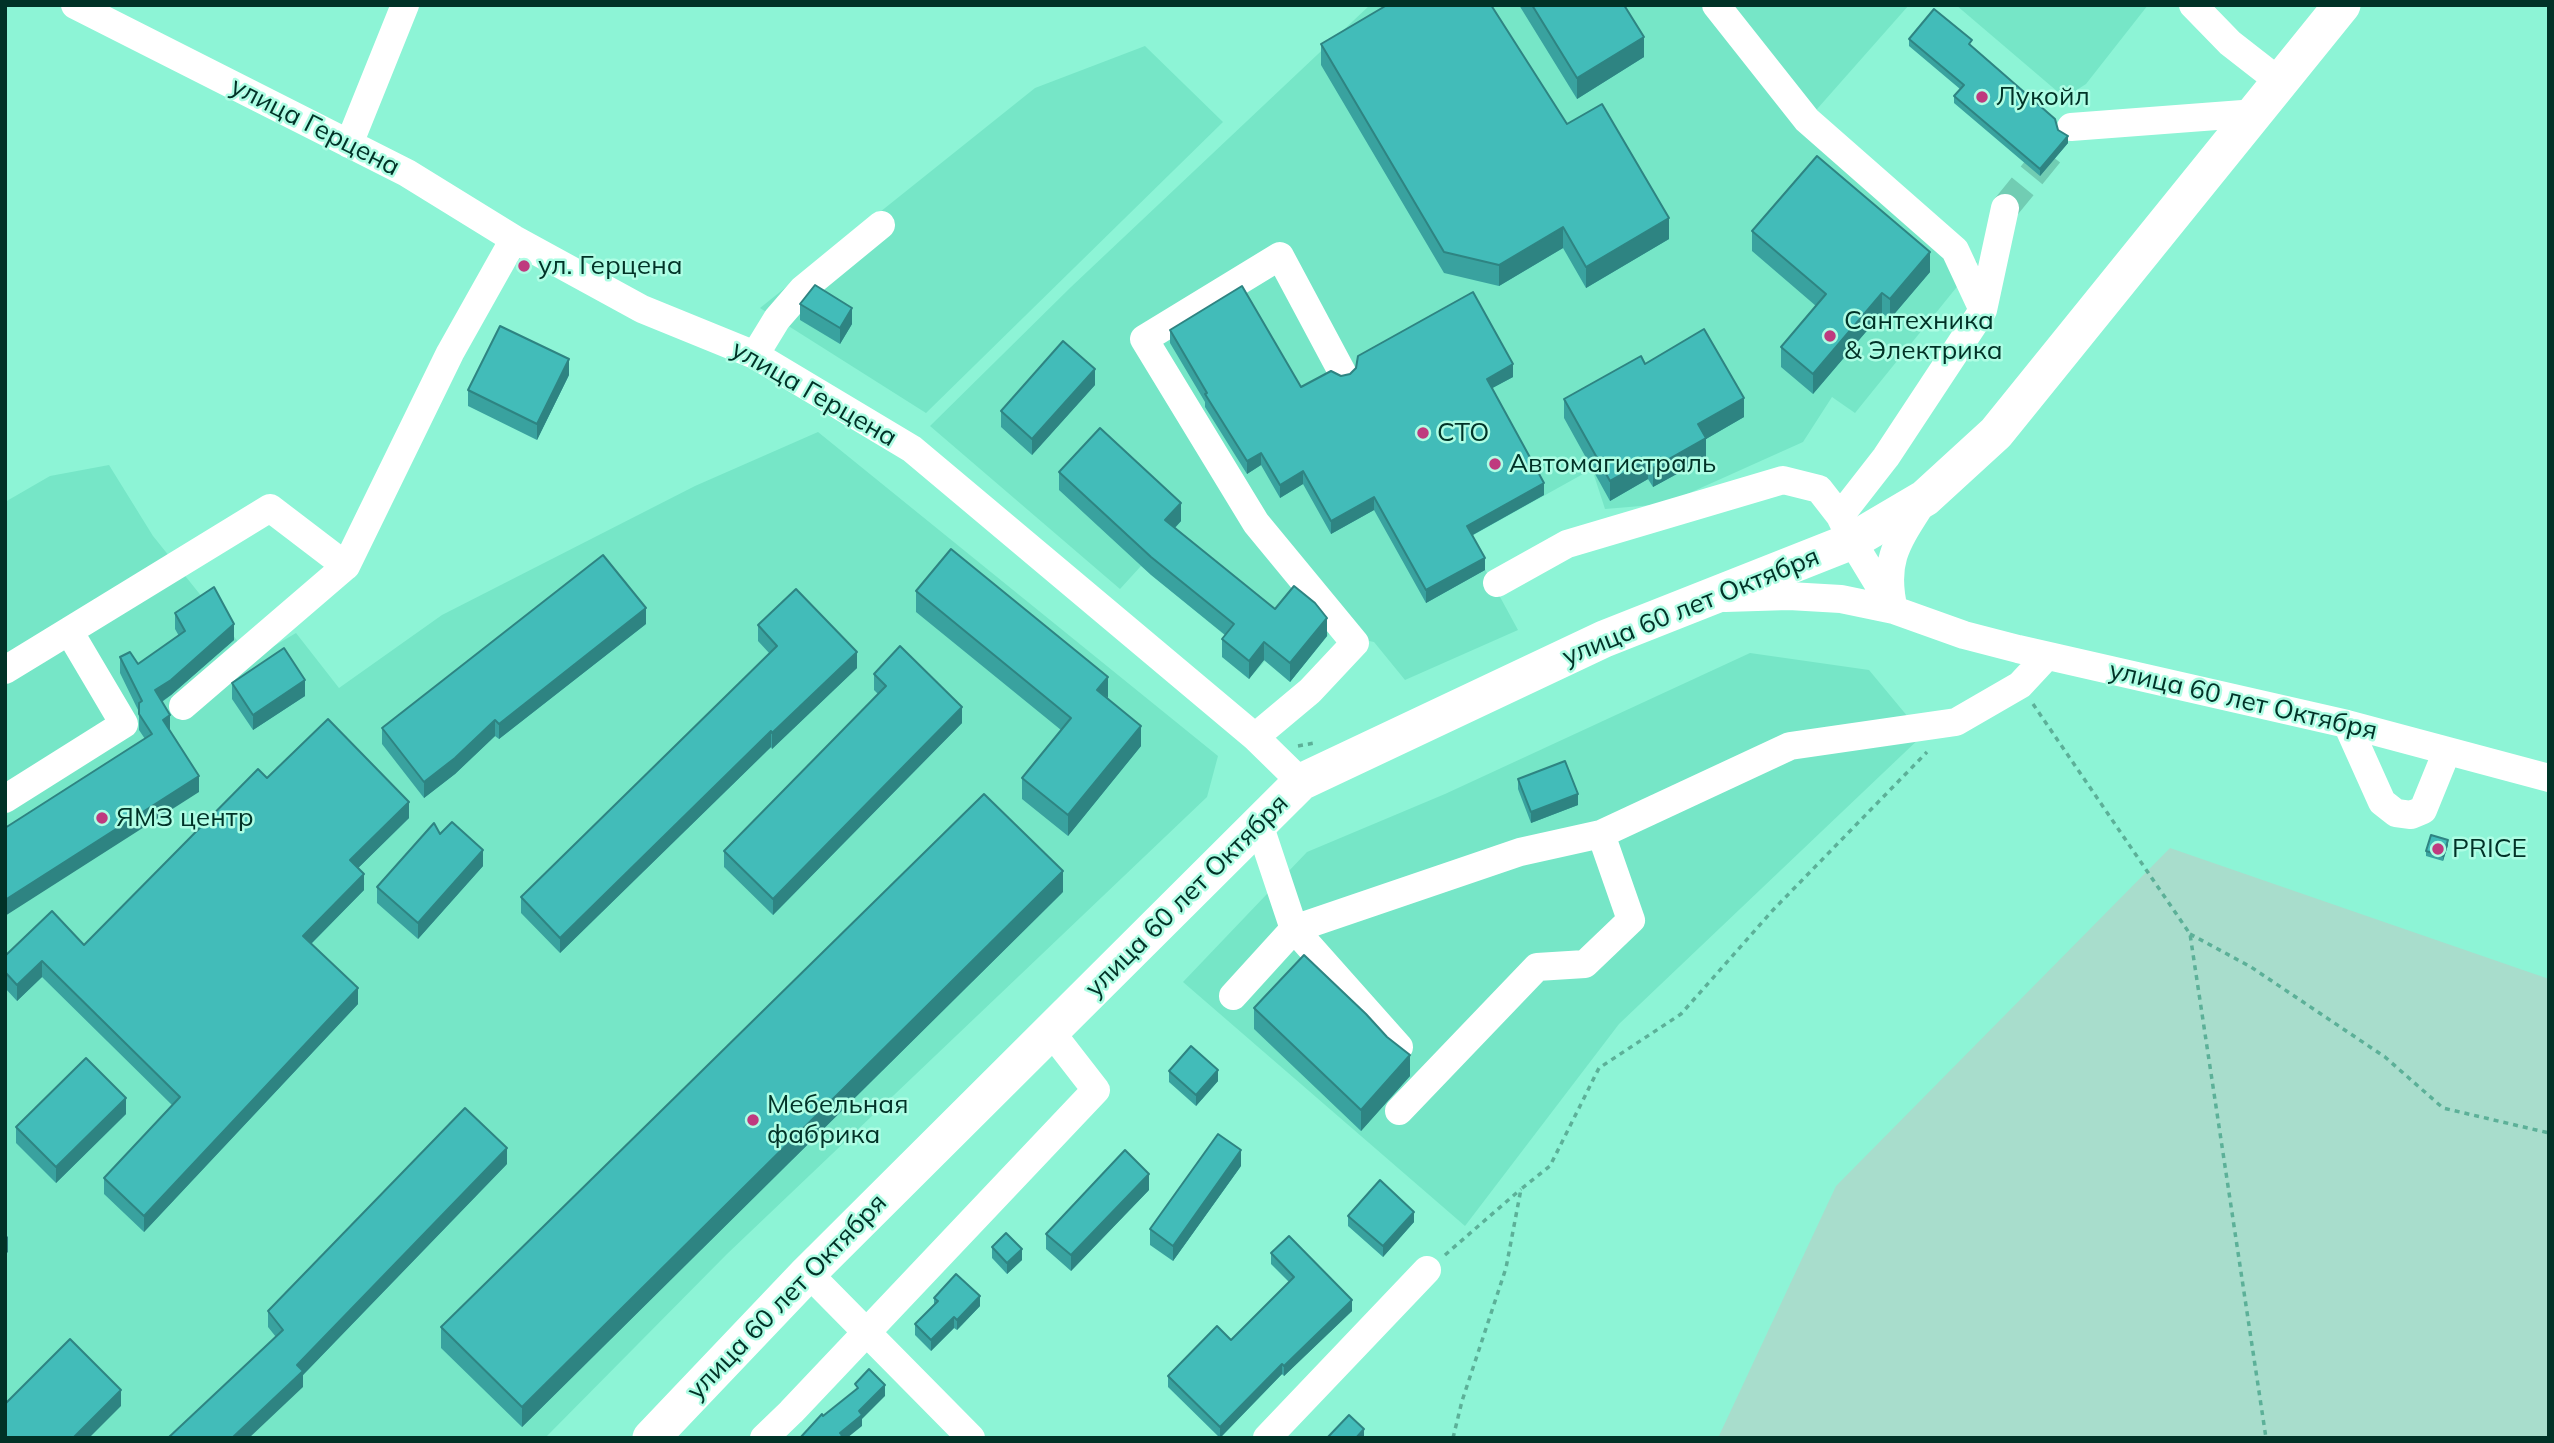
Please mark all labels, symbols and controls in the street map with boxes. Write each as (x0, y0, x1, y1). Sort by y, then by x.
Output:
street label: улица Герцена (225, 71, 405, 183)
place label: Лукойл (1996, 81, 2090, 113)
marker: Лукойл (1974, 89, 1990, 105)
place label: ул. Герцена (538, 250, 683, 282)
marker: ул. Герцена (516, 258, 532, 274)
place label: Сантехника & Электрика (1844, 305, 2003, 366)
marker: Сантехника & Электрика (1822, 328, 1838, 344)
street label: улица Герцена (726, 334, 902, 454)
place label: СТО (1437, 417, 1489, 449)
marker: СТО (1415, 425, 1431, 441)
place label: Автомагистраль (1509, 448, 1716, 480)
marker: Автомагистраль (1487, 456, 1503, 472)
street label: улица 60 лет Октября (1558, 541, 1824, 673)
street label: улица 60 лет Октября (2106, 655, 2380, 747)
street label: улица 60 лет Октября (1079, 788, 1295, 1004)
place label: ЯМЗ центр (116, 802, 253, 834)
marker: ЯМЗ центр (94, 810, 110, 826)
place label: PRICE (2452, 833, 2527, 865)
marker: PRICE (2430, 841, 2446, 857)
place label: Мебельная фабрика (767, 1089, 908, 1150)
marker: Мебельная фабрика (745, 1112, 761, 1128)
street label: улица 60 лет Октября (681, 1188, 893, 1406)

